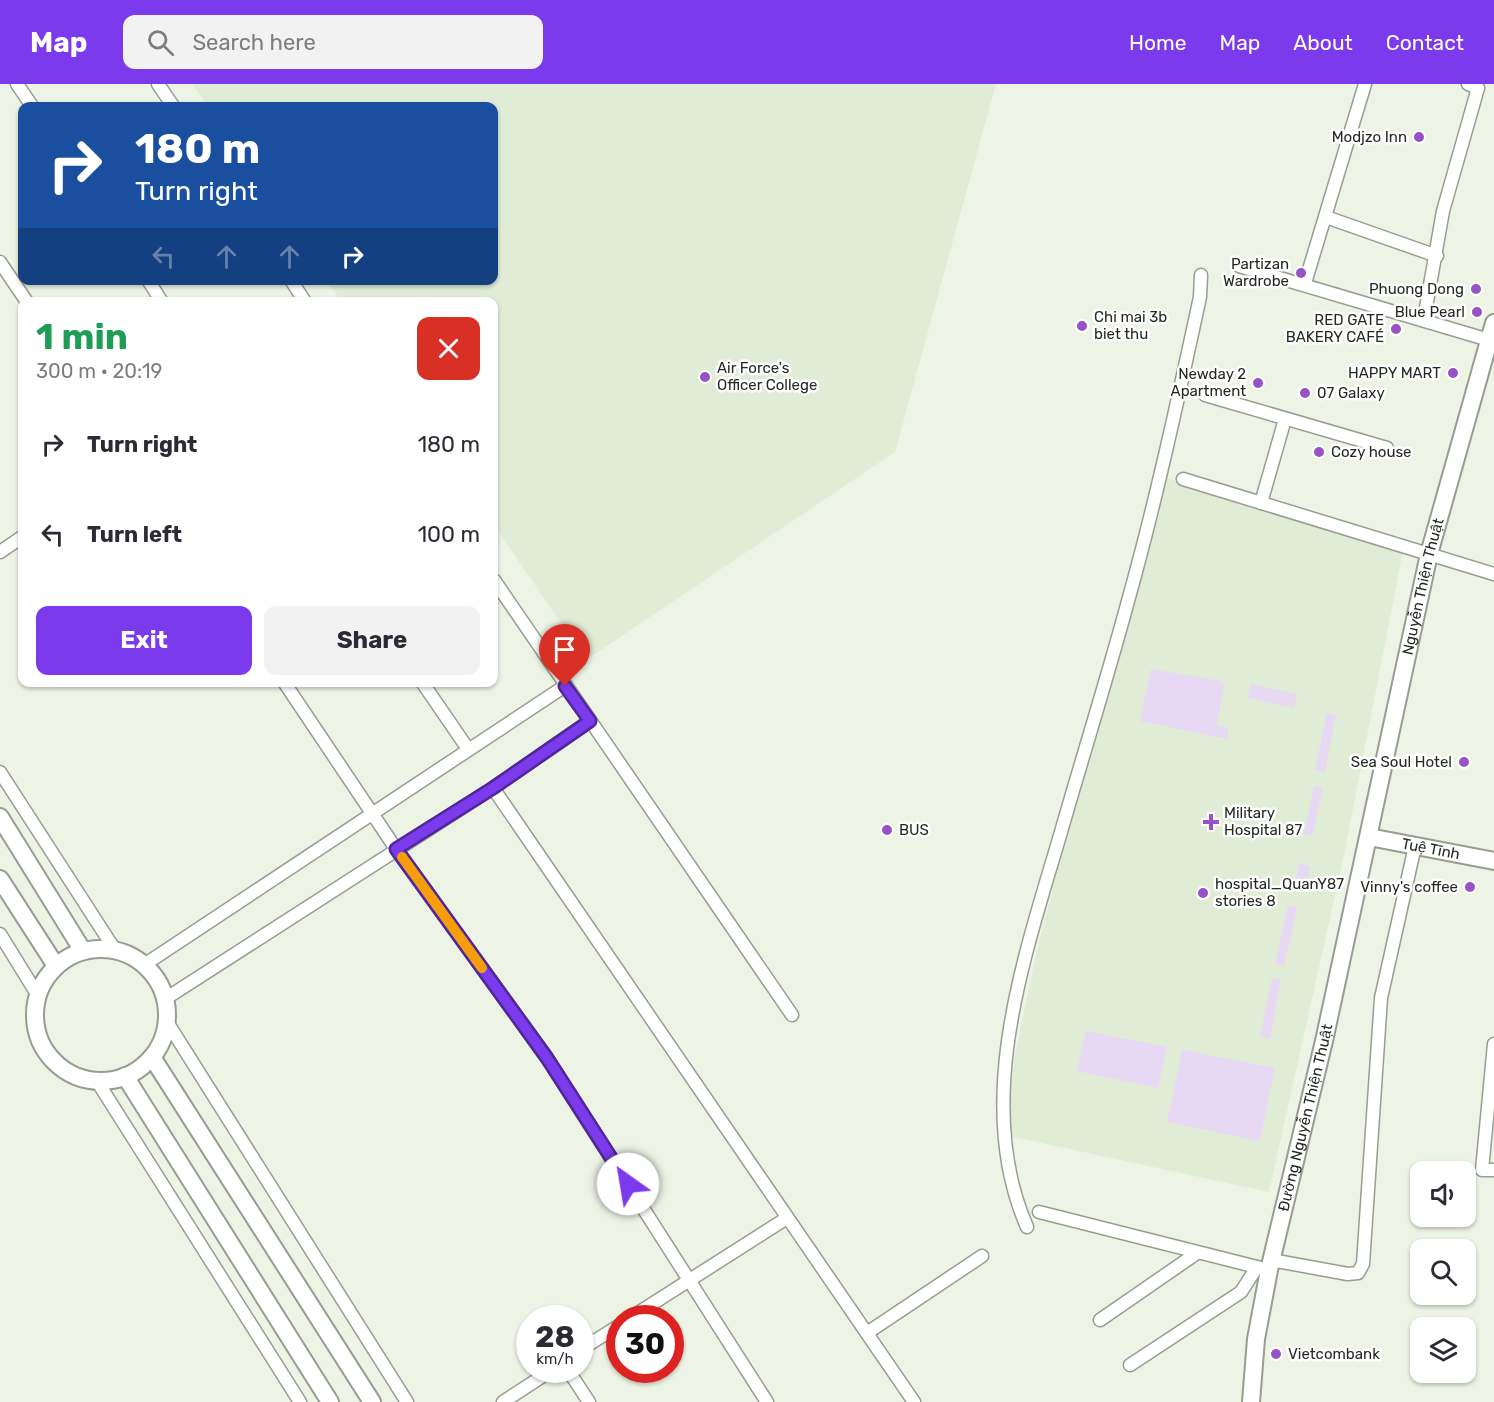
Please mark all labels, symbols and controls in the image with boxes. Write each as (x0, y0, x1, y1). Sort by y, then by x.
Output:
search box (123, 15, 543, 69)
text: Map (30, 26, 87, 59)
icon: search (144, 26, 177, 59)
text: Search here (192, 29, 316, 56)
text: Home (1129, 30, 1186, 55)
text: Map (1219, 30, 1260, 55)
text: About (1293, 30, 1353, 55)
text: Contact (1386, 30, 1464, 55)
text: 180 m (135, 124, 260, 174)
icon: right (36, 126, 114, 204)
place label: Modjzo Inn (1332, 128, 1407, 146)
marker: Modjzo Inn (1412, 130, 1426, 144)
text: Turn right (135, 175, 258, 207)
icon: left (147, 240, 180, 273)
icon: ahead (210, 240, 243, 273)
icon: ahead (273, 240, 306, 273)
icon: right (336, 240, 369, 273)
place label: Partizan Wardrobe (1223, 255, 1289, 290)
marker: Partizan Wardrobe (1294, 266, 1308, 280)
place label: Phuong Dong (1369, 280, 1464, 298)
marker: Phuong Dong (1469, 282, 1483, 296)
place label: Blue Pearl (1395, 303, 1465, 321)
marker: Blue Pearl (1470, 305, 1484, 319)
place label: Chi mai 3b biet thu (1094, 308, 1167, 343)
place label: RED GATE BAKERY CAFÉ (1286, 311, 1384, 346)
text: 1 min (36, 315, 128, 358)
button: close (417, 317, 480, 380)
marker: Chi mai 3b biet thu (1075, 319, 1089, 333)
marker: RED GATE BAKERY CAFÉ (1389, 322, 1403, 336)
text: 300 m · 20:19 (36, 359, 162, 383)
place label: Air Force's Officer College (717, 359, 817, 394)
place label: HAPPY MART (1348, 364, 1441, 382)
place label: Newday 2 Apartment (1171, 365, 1246, 400)
marker: HAPPY MART (1446, 366, 1460, 380)
marker: Air Force's Officer College (698, 370, 712, 384)
marker: Newday 2 Apartment (1251, 376, 1265, 390)
place label: 07 Galaxy (1317, 384, 1385, 402)
marker: 07 Galaxy (1298, 386, 1312, 400)
icon: right (36, 428, 69, 461)
text: Turn right (87, 431, 197, 458)
text: 180 m (418, 431, 480, 458)
place label: Cozy house (1331, 443, 1412, 461)
marker: Cozy house (1312, 445, 1326, 459)
street label: Nguyễn Thiện Thuật (1398, 516, 1448, 657)
icon: left (36, 518, 69, 551)
text: Turn left (87, 521, 182, 548)
text: 100 m (418, 521, 480, 548)
button: Exit (36, 606, 252, 675)
button: Share (264, 606, 480, 675)
pin (539, 624, 590, 686)
icon: arrive (548, 633, 581, 666)
place label: Sea Soul Hotel (1351, 753, 1452, 771)
marker: Sea Soul Hotel (1457, 755, 1471, 769)
place label: Military Hospital 87 (1224, 804, 1303, 839)
marker: Military Hospital 87 (1202, 813, 1220, 831)
place label: BUS (899, 821, 929, 839)
marker: BUS (880, 823, 894, 837)
street label: Tuệ Tĩnh (1400, 834, 1461, 863)
place label: hospital_QuanY87 stories 8 (1215, 875, 1344, 910)
place label: Vinny's coffee (1360, 878, 1458, 896)
marker: Vinny's coffee (1463, 880, 1477, 894)
marker: hospital_QuanY87 stories 8 (1196, 886, 1210, 900)
street label: Đường Nguyễn Thiện Thuật (1274, 1022, 1336, 1213)
position arrow (596, 1152, 660, 1216)
map controls (1410, 1161, 1476, 1383)
button: sound (1410, 1161, 1476, 1227)
button: search (1410, 1239, 1476, 1305)
speed limit sign: 30 (606, 1305, 684, 1383)
button: layers (1410, 1317, 1476, 1383)
text: 28 (535, 1319, 575, 1355)
place label: Vietcombank (1288, 1345, 1380, 1363)
marker: Vietcombank (1269, 1347, 1283, 1361)
text: km/h (536, 1350, 574, 1368)

